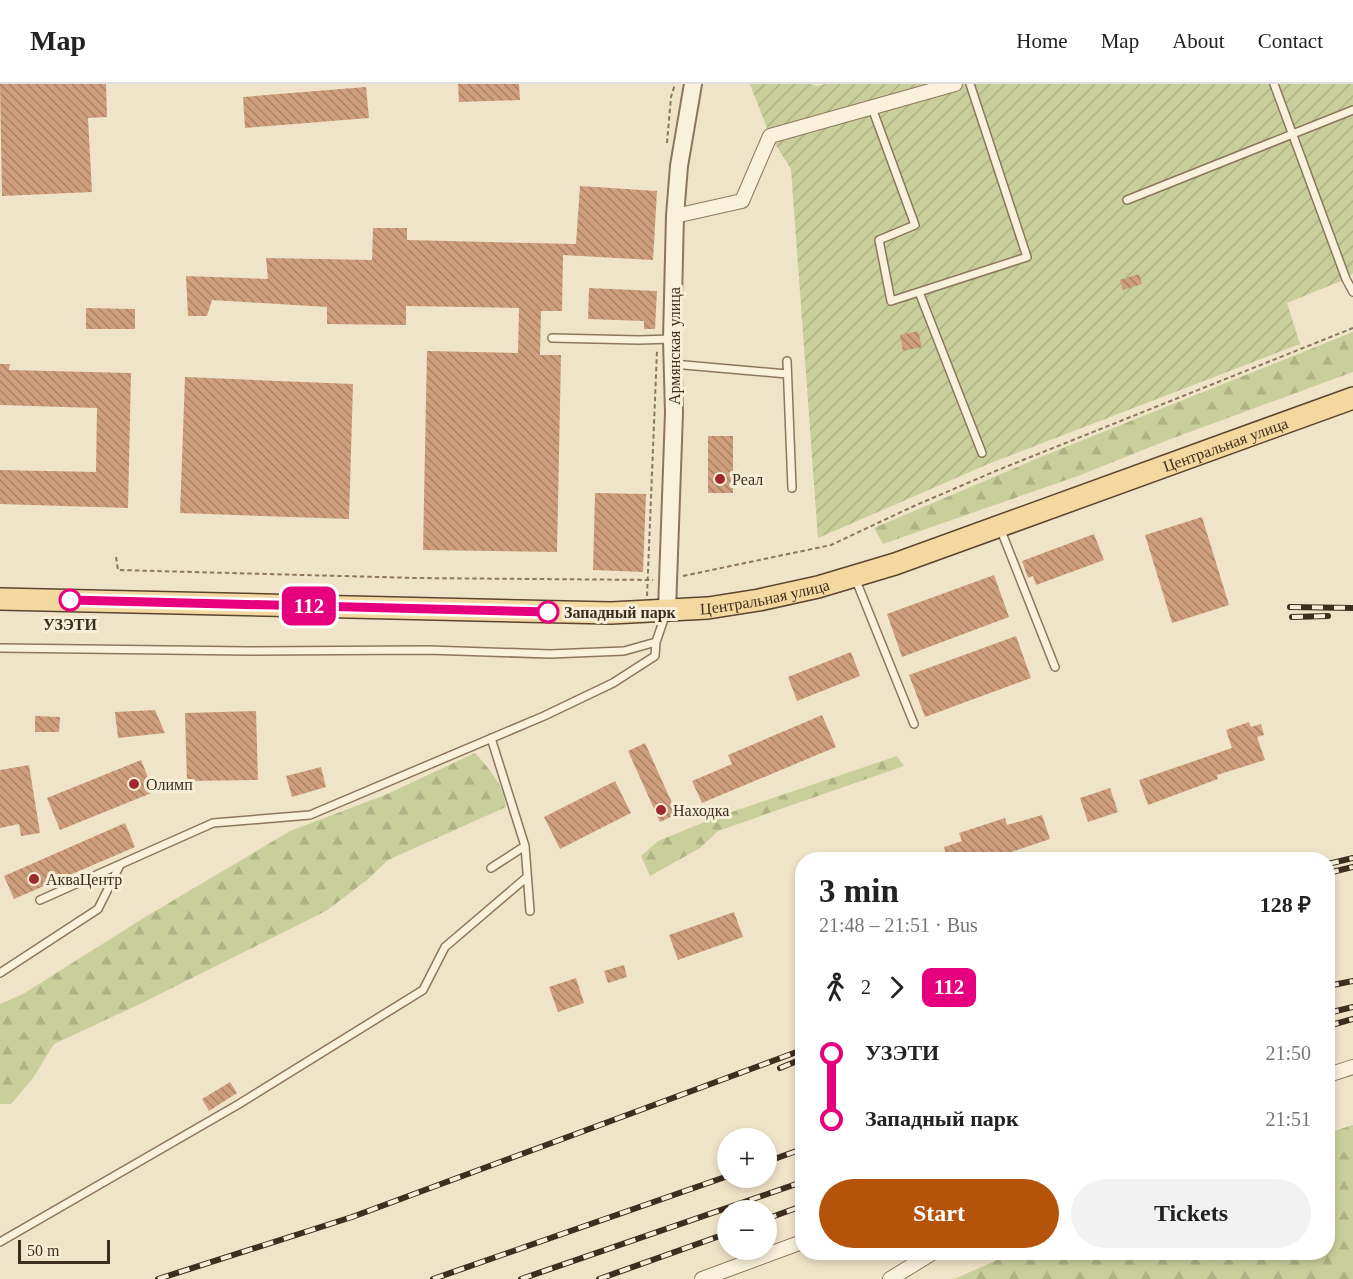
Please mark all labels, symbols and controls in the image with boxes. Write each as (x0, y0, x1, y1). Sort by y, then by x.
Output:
text: Map (30, 25, 86, 56)
text: Home (1016, 29, 1068, 53)
text: Map (1101, 29, 1139, 53)
text: About (1172, 29, 1225, 53)
text: Contact (1258, 29, 1323, 53)
street label: Армянская улица (666, 287, 684, 405)
street label: Центральная улица (1161, 414, 1290, 476)
place label: Реал (732, 471, 763, 488)
marker: Реал (713, 472, 727, 486)
street label: Центральная улица (700, 576, 832, 618)
line badge: 112 (274, 586, 344, 626)
marker: УЗЭТИ (59, 589, 81, 611)
text: 112 (294, 594, 324, 618)
marker: Западный парк (537, 601, 559, 623)
place label: Западный парк (564, 604, 677, 622)
place label: УЗЭТИ (43, 616, 98, 633)
place label: Олимп (146, 776, 193, 793)
marker: Олимп (127, 777, 141, 791)
place label: Находка (673, 802, 729, 820)
marker: Находка (654, 803, 668, 817)
place label: АкваЦентр (46, 871, 122, 889)
marker: АкваЦентр (27, 872, 41, 886)
text: 3 min (819, 873, 899, 909)
text: 128 ₽ (1260, 892, 1311, 917)
text: 21:48 – 21:51 · Bus (819, 914, 978, 936)
icon: walk (819, 971, 852, 1004)
icon: forward (880, 971, 913, 1004)
text: 112 (934, 975, 964, 999)
text: 2 (861, 976, 871, 998)
text: УЗЭТИ (865, 1040, 939, 1065)
text: 21:50 (1265, 1042, 1311, 1064)
text: Западный парк (865, 1106, 1019, 1131)
text: 21:51 (1265, 1108, 1311, 1130)
map controls (717, 1128, 777, 1260)
button: + (717, 1128, 777, 1188)
button: Start (819, 1179, 1059, 1248)
button: Tickets (1071, 1179, 1311, 1248)
button: − (717, 1200, 777, 1260)
scale bar (18, 1237, 110, 1264)
text: 50 m (27, 1242, 59, 1259)

